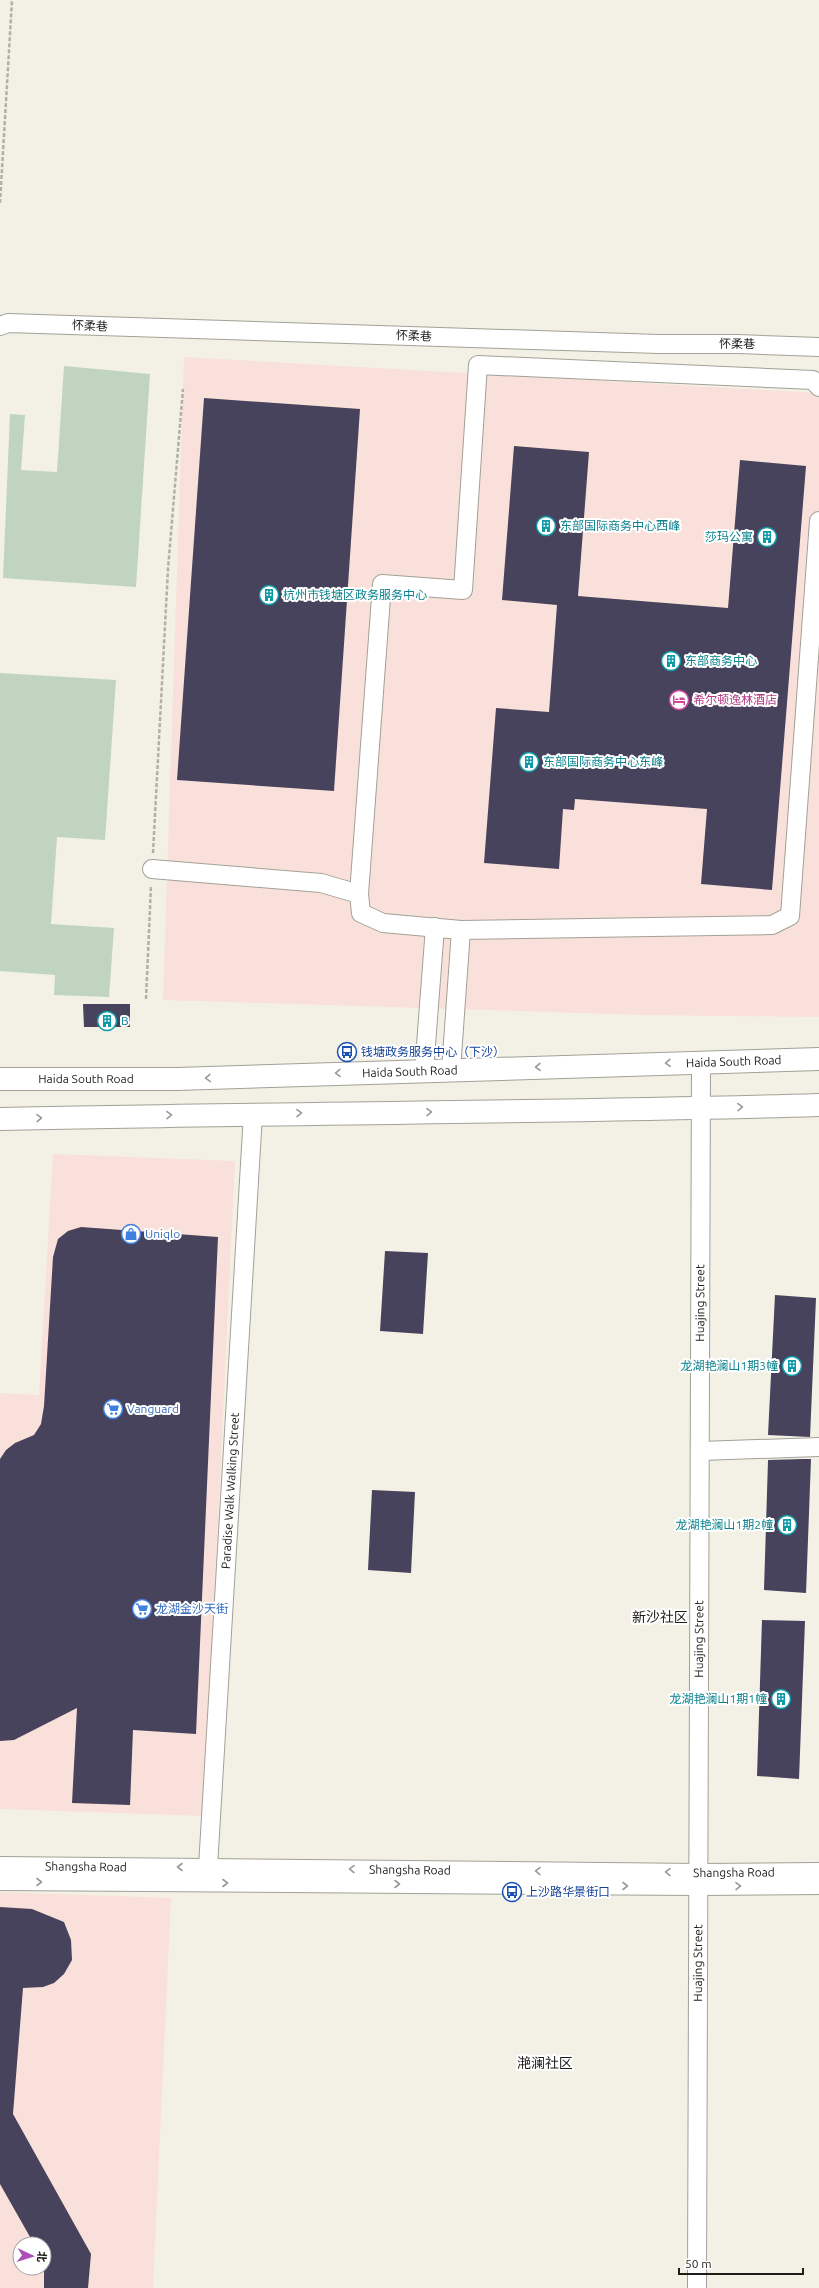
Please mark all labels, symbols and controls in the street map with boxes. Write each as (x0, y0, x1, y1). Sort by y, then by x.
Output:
street label: 怀柔巷 (72, 318, 108, 333)
street label: 怀柔巷 (396, 328, 432, 343)
street label: 怀柔巷 (719, 337, 755, 350)
building icon: 东部国际商务中心西峰 (535, 515, 557, 537)
place label: 东部国际商务中心西峰 (560, 519, 680, 532)
building icon: 莎玛公寓 (756, 526, 778, 548)
place label: 莎玛公寓 (705, 530, 753, 543)
building icon: 杭州市钱塘区政务服务中心 (258, 584, 280, 606)
place label: 杭州市钱塘区政务服务中心 (283, 588, 427, 601)
building icon: 东部商务中心 (660, 650, 682, 672)
place label: 东部商务中心 (685, 654, 757, 667)
hotel icon: 希尔顿逸林酒店 (668, 689, 690, 711)
place label: 希尔顿逸林酒店 (693, 693, 777, 706)
building icon: 东部国际商务中心东峰 (518, 751, 540, 773)
place label: 东部国际商务中心东峰 (543, 755, 663, 768)
building icon: B (96, 1010, 118, 1032)
place label: B (121, 1014, 129, 1027)
bus stop icon: 钱塘政务服务中心（下沙） (336, 1041, 358, 1063)
place label: 钱塘政务服务中心（下沙） (361, 1045, 505, 1058)
street label: Haida South Road (686, 1053, 782, 1069)
one-way arrow (665, 1058, 671, 1067)
street label: Haida South Road (362, 1063, 458, 1079)
one-way arrow (535, 1063, 541, 1071)
one-way arrow (335, 1069, 341, 1078)
street label: Haida South Road (38, 1072, 134, 1085)
one-way arrow (205, 1073, 211, 1082)
one-way arrow (737, 1103, 743, 1112)
one-way arrow (426, 1108, 432, 1116)
one-way arrow (296, 1109, 302, 1117)
one-way arrow (166, 1111, 172, 1119)
one-way arrow (36, 1113, 42, 1122)
shop icon: Uniqlo (120, 1223, 142, 1245)
place label: Uniqlo (145, 1227, 180, 1240)
street label: Huajing Street (693, 1264, 706, 1342)
building icon: 龙湖艳澜山1期3幢 (781, 1355, 803, 1377)
place label: 龙湖艳澜山1期3幢 (680, 1359, 778, 1372)
supermarket icon: Vanguard (102, 1398, 124, 1420)
place label: Vanguard (127, 1402, 179, 1415)
street label: Paradise Walk Walking Street (219, 1412, 241, 1569)
building icon: 龙湖艳澜山1期2幢 (776, 1514, 798, 1536)
place label: 龙湖艳澜山1期2幢 (675, 1518, 773, 1531)
supermarket icon: 龙湖金沙天街 (131, 1598, 153, 1620)
street label: Huajing Street (692, 1600, 705, 1678)
place label: 龙湖金沙天街 (156, 1602, 228, 1615)
district label: 新沙社区 (632, 1609, 688, 1625)
building icon: 龙湖艳澜山1期1幢 (770, 1688, 792, 1710)
place label: 龙湖艳澜山1期1幢 (669, 1692, 767, 1705)
street label: Shangsha Road (45, 1859, 127, 1873)
one-way arrow (177, 1863, 183, 1871)
street label: Shangsha Road (369, 1863, 451, 1877)
one-way arrow (349, 1865, 355, 1873)
street label: Shangsha Road (693, 1865, 775, 1879)
one-way arrow (535, 1867, 541, 1875)
one-way arrow (665, 1868, 671, 1876)
one-way arrow (36, 1878, 42, 1886)
one-way arrow (222, 1879, 228, 1887)
one-way arrow (394, 1880, 400, 1888)
bus stop icon: 上沙路华景街口 (501, 1881, 523, 1903)
one-way arrow (622, 1882, 628, 1890)
one-way arrow (735, 1882, 741, 1890)
place label: 上沙路华景街口 (526, 1885, 610, 1898)
street label: Huajing Street (691, 1924, 704, 2002)
district label: 滟澜社区 (517, 2055, 573, 2071)
north arrow (12, 2236, 52, 2276)
scale bar (679, 2250, 803, 2276)
text: 北 (36, 2251, 48, 2263)
text: 50 m (685, 2257, 712, 2270)

